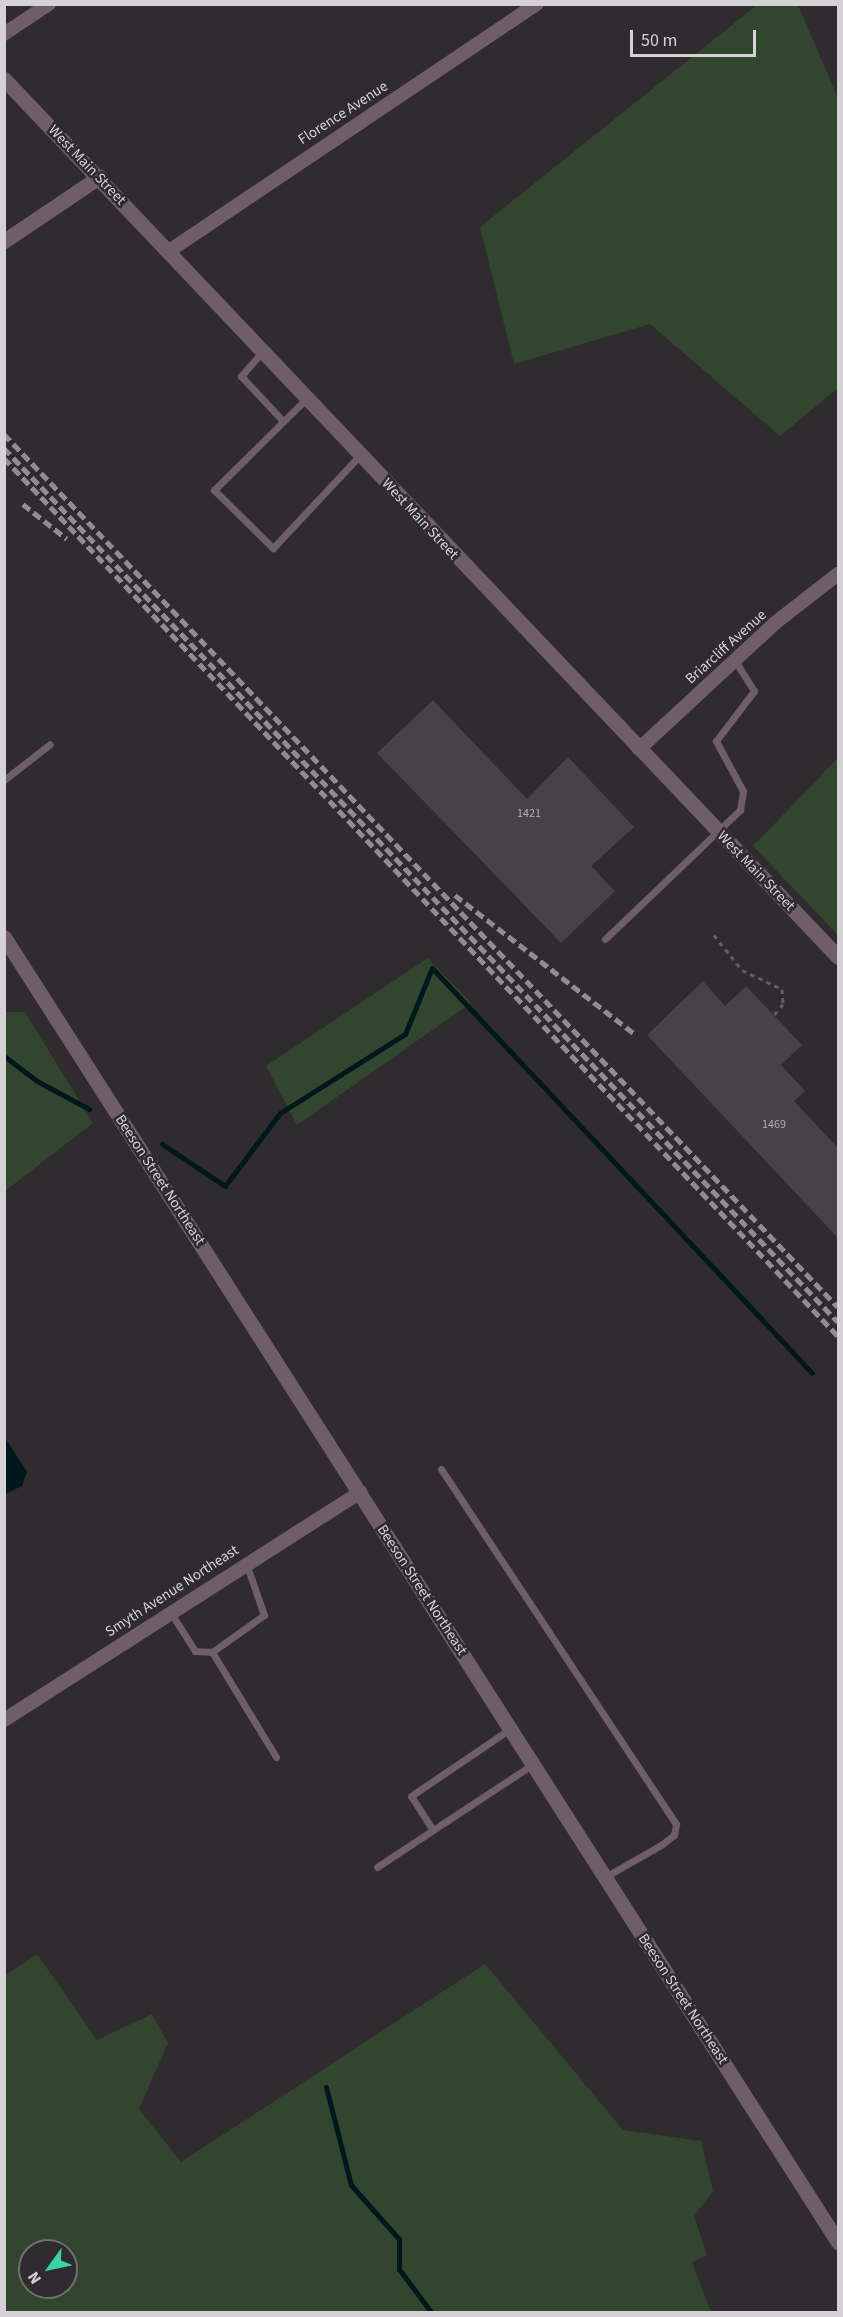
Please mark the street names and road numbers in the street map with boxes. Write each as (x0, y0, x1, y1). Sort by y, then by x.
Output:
street label: Florence Avenue (295, 77, 391, 149)
street label: West Main Street (44, 121, 130, 209)
street label: West Main Street (378, 475, 462, 563)
street label: Briarcliff Avenue (682, 606, 770, 688)
street label: West Main Street (713, 827, 799, 915)
street label: Beeson Street Northeast (111, 1111, 209, 1249)
street label: Beeson Street Northeast (373, 1521, 471, 1659)
street label: Smyth Avenue Northeast (102, 1541, 242, 1641)
street label: Beeson Street Northeast (634, 1930, 732, 2068)

